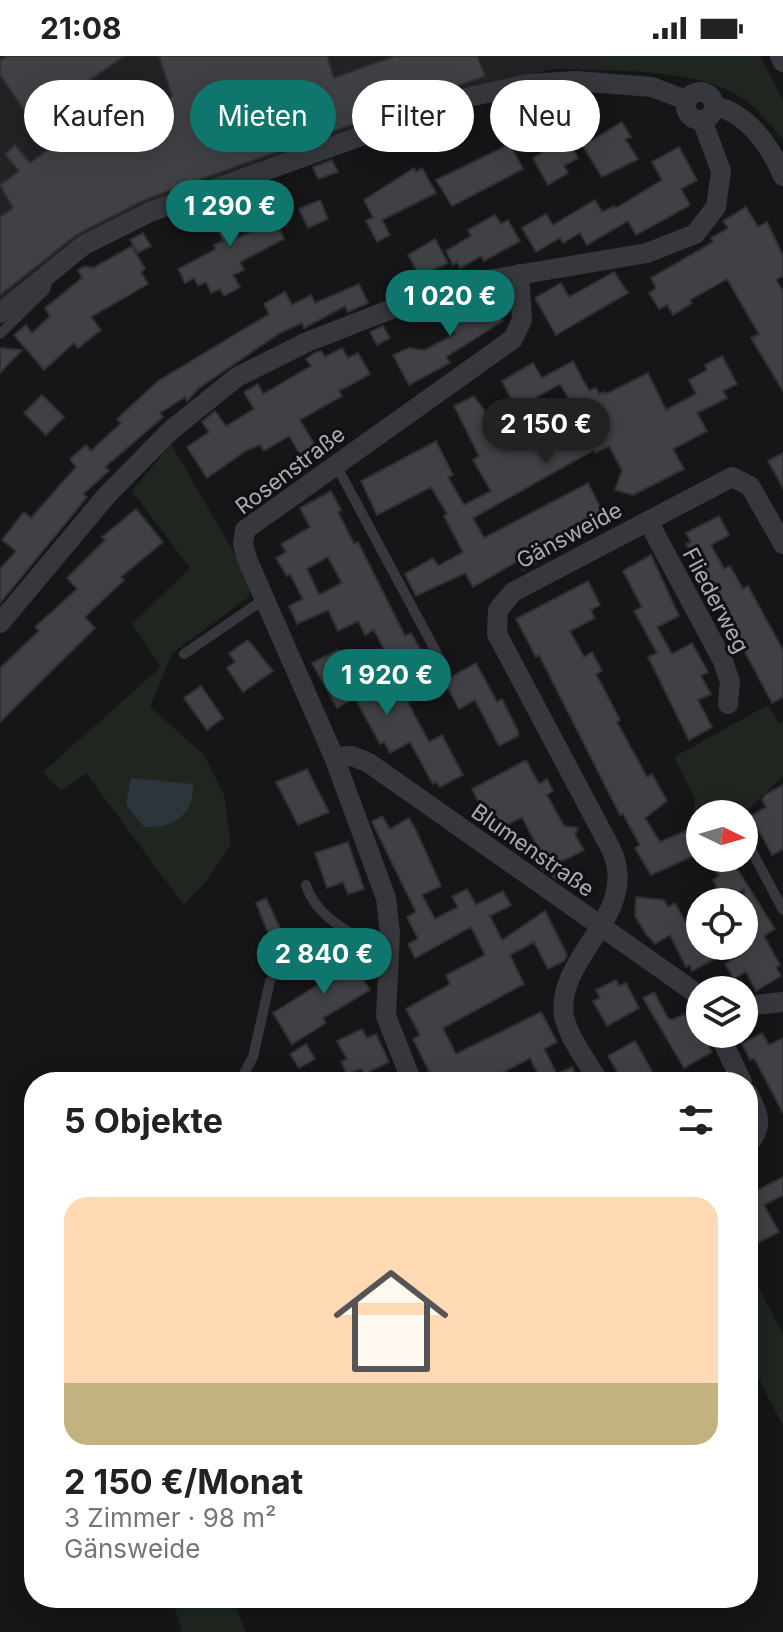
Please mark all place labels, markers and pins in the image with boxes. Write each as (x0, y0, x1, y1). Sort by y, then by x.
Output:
pin: 1 290 € (156, 180, 304, 248)
pin: 1 020 € (376, 270, 524, 338)
pin: 2 150 € (472, 398, 620, 466)
pin: 1 920 € (313, 649, 461, 717)
pin: 2 840 € (250, 928, 398, 996)

